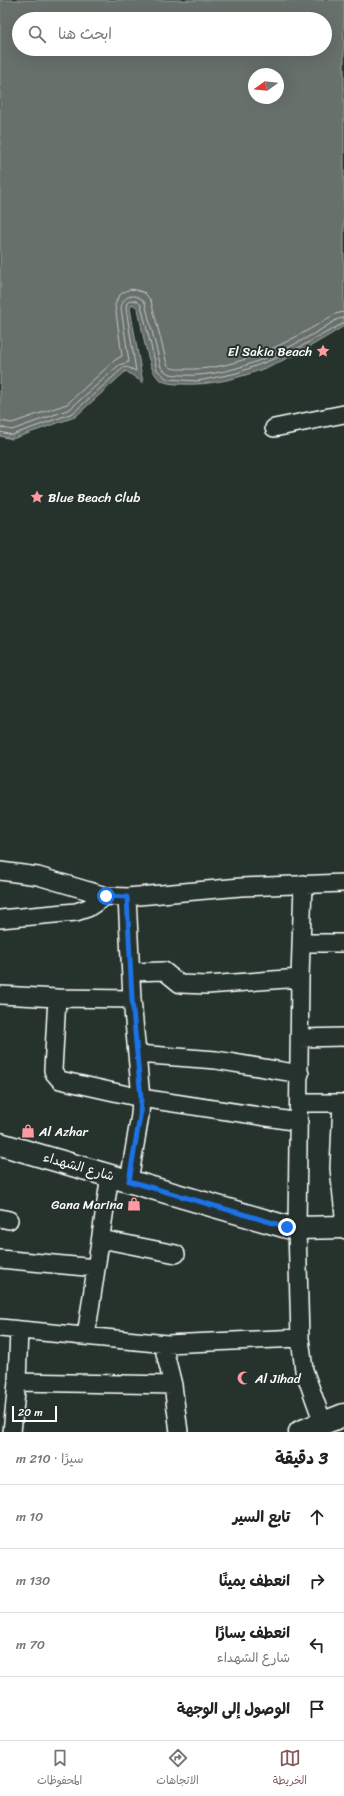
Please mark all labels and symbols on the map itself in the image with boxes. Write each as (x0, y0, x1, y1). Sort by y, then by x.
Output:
north arrow (248, 68, 284, 104)
place label: El Sakia Beach (228, 340, 312, 363)
place icon: El Sakia Beach (315, 343, 331, 359)
place label: Blue Beach Club (48, 486, 140, 509)
place icon: Blue Beach Club (29, 489, 45, 505)
route start (97, 887, 115, 905)
place label: Al Azhar (38, 1120, 89, 1143)
shop icon: Al Azhar (20, 1123, 36, 1139)
street label: شارع الشهداء (41, 1145, 117, 1188)
place label: Gana Marina (51, 1193, 123, 1216)
shop icon: Gana Marina (126, 1196, 142, 1212)
route end (278, 1218, 296, 1236)
place label: Al Jihad (254, 1367, 302, 1390)
mosque icon: Al Jihad (236, 1370, 252, 1386)
scale bar (12, 1404, 57, 1423)

